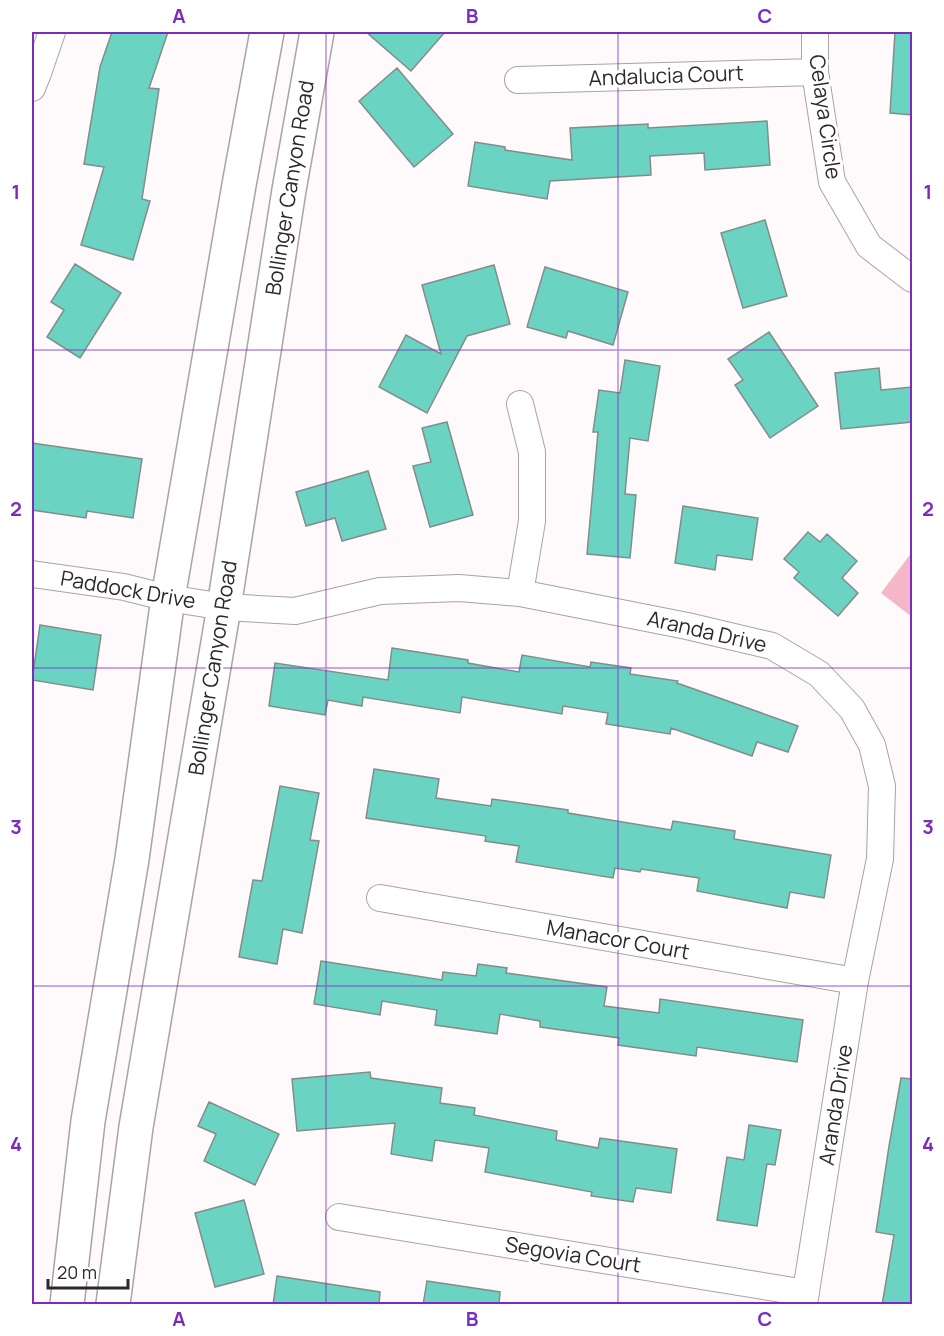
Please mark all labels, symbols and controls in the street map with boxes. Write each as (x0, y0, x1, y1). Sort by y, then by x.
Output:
text: A (172, 2, 186, 29)
text: B (466, 2, 479, 29)
text: C (758, 2, 772, 29)
street label: Celaya Circle (803, 53, 849, 181)
street label: Andalucia Court (588, 58, 744, 92)
street label: Bollinger Canyon Road (258, 78, 320, 297)
text: 1 (12, 178, 20, 205)
text: 1 (924, 178, 932, 205)
text: 2 (10, 495, 22, 522)
text: 2 (922, 495, 934, 522)
street label: Bollinger Canyon Road (181, 558, 243, 777)
street label: Paddock Drive (59, 563, 198, 615)
street label: Aranda Drive (645, 604, 770, 658)
text: 3 (10, 813, 22, 840)
text: 3 (922, 813, 934, 840)
street label: Manacor Court (544, 913, 692, 965)
street label: Aranda Drive (812, 1042, 858, 1167)
text: 4 (10, 1130, 22, 1157)
text: 4 (922, 1130, 934, 1157)
street label: Segovia Court (503, 1229, 643, 1279)
scale bar (48, 1252, 128, 1290)
text: 20 m (57, 1260, 97, 1284)
text: A (172, 1305, 186, 1332)
text: B (466, 1305, 479, 1332)
text: C (758, 1305, 772, 1332)

